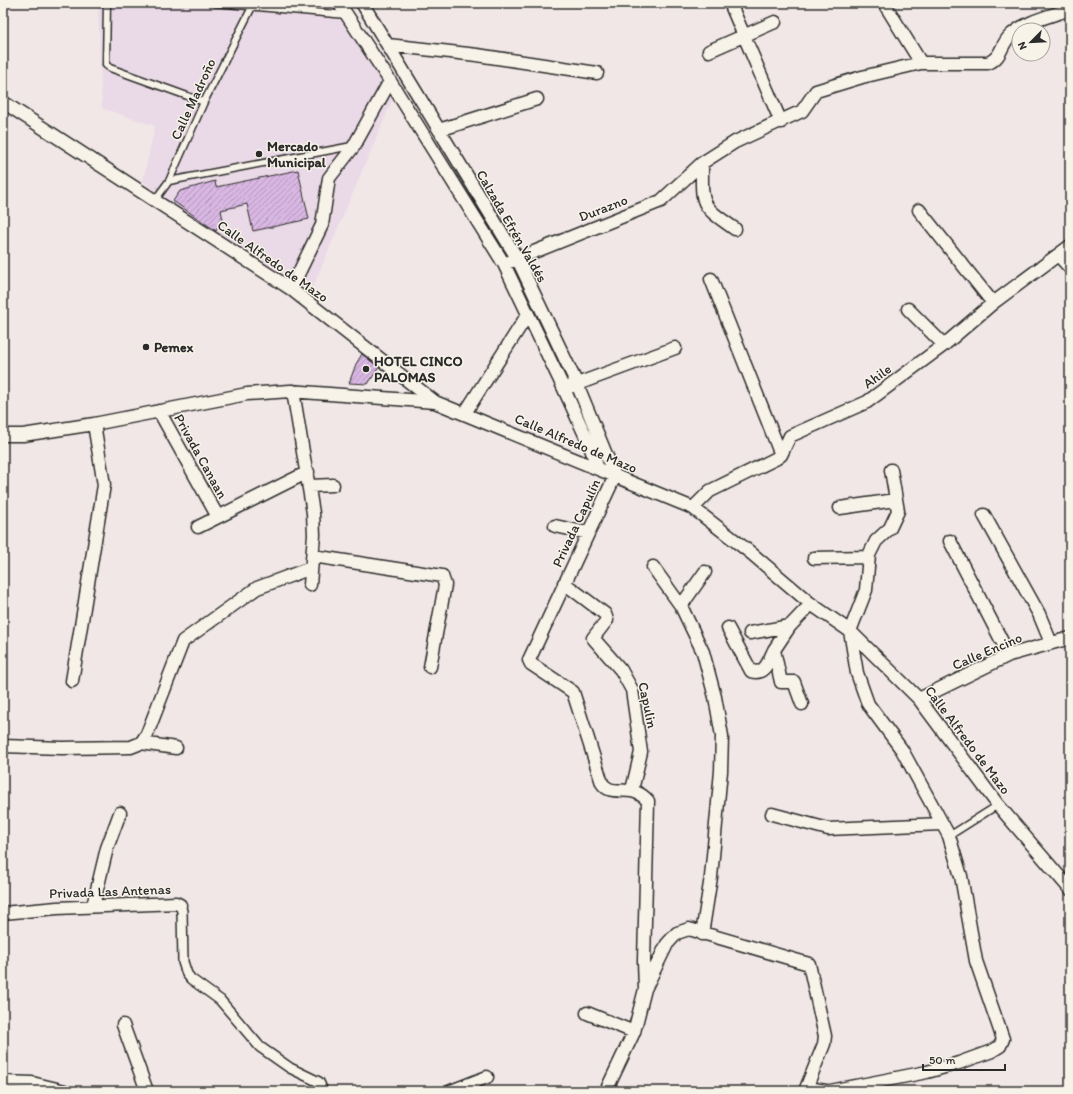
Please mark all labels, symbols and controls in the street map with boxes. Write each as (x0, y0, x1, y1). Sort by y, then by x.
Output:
north arrow (1011, 22, 1051, 62)
text: N (1015, 40, 1030, 52)
street label: Calle Madroño (167, 56, 220, 143)
place label: Mercado Municipal (267, 138, 327, 171)
marker: Mercado Municipal (254, 149, 264, 159)
street label: Calzada Efrén Valdés (472, 167, 551, 286)
street label: Durazno (576, 191, 630, 226)
street label: Calle Alfredo de Mazo (214, 217, 331, 306)
place label: Pemex (154, 339, 194, 356)
marker: Pemex (141, 342, 151, 352)
place label: HOTEL CINCO PALOMAS (374, 353, 463, 386)
street label: Ahile (860, 360, 895, 392)
marker: HOTEL CINCO PALOMAS (361, 364, 371, 374)
street label: Calle Alfredo de Mazo (512, 410, 640, 477)
street label: Privada Canaan (170, 411, 231, 502)
street label: Privada Capulín (549, 476, 604, 570)
street label: Calle Encino (950, 629, 1025, 674)
street label: Capulin (634, 680, 661, 730)
street label: Calle Alfredo de Mazo (921, 683, 1014, 798)
street label: Privada Las Antenas (49, 881, 171, 902)
scale bar (923, 1046, 1005, 1072)
text: 50 m (929, 1053, 955, 1067)

